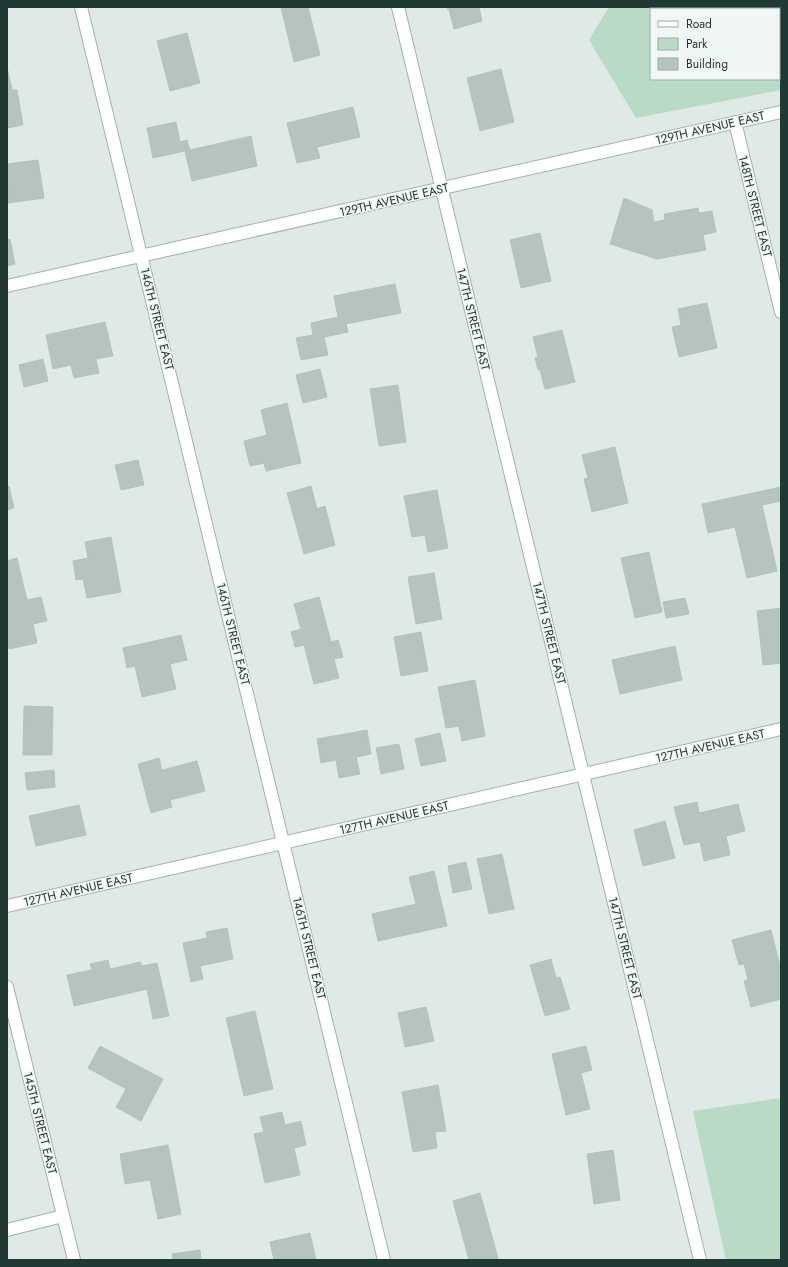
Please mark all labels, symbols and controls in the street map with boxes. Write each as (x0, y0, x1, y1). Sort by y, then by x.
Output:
legend (650, 8, 780, 80)
text: Road (686, 15, 712, 33)
text: Park (686, 35, 708, 53)
text: Building (686, 55, 728, 73)
street label: 129TH AVENUE EAST (654, 107, 767, 149)
street label: 148TH STREET EAST (734, 153, 776, 259)
street label: 129TH AVENUE EAST (338, 179, 451, 221)
street label: 146TH STREET EAST (136, 266, 179, 373)
street label: 147TH STREET EAST (452, 266, 495, 372)
street label: 147TH STREET EAST (528, 580, 571, 686)
street label: 146TH STREET EAST (212, 581, 255, 688)
street label: 127TH AVENUE EAST (654, 725, 767, 767)
street label: 127TH AVENUE EAST (338, 797, 451, 839)
street label: 127TH AVENUE EAST (22, 869, 135, 911)
street label: 146TH STREET EAST (288, 895, 331, 1002)
street label: 147TH STREET EAST (604, 895, 647, 1001)
street label: 145TH STREET EAST (19, 1070, 62, 1176)

